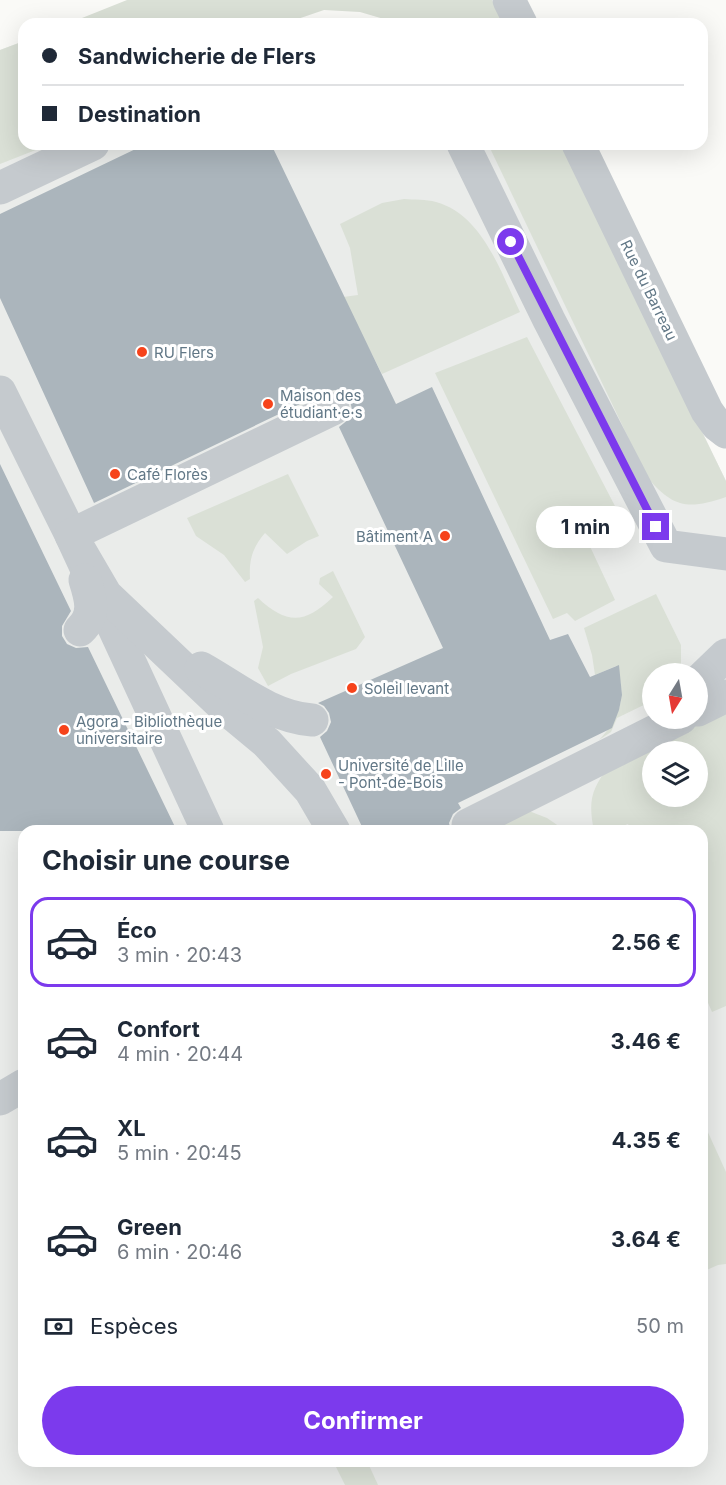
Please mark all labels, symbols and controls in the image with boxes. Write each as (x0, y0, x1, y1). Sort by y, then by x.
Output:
text: Sandwicherie de Flers (78, 43, 316, 69)
text: Destination (78, 101, 201, 127)
route start (497, 228, 524, 255)
street label: Rue du Barreau (616, 237, 682, 343)
place label: RU Flers (154, 343, 214, 362)
marker: RU Flers (135, 345, 149, 359)
place label: Maison des étudiant·e·s (280, 386, 363, 422)
marker: Maison des étudiant·e·s (261, 397, 275, 411)
place label: Café Florès (127, 465, 208, 484)
marker: Café Florès (108, 467, 122, 481)
callout: 1 min (536, 506, 635, 548)
route end (642, 513, 669, 540)
text: 1 min (561, 515, 610, 539)
place label: Bâtiment A (356, 527, 433, 546)
marker: Bâtiment A (438, 529, 452, 543)
north arrow (642, 663, 708, 729)
map controls (642, 663, 708, 807)
place label: Soleil levant (364, 679, 449, 698)
marker: Soleil levant (345, 681, 359, 695)
place label: Agora - Bibliothèque universitaire (76, 712, 222, 748)
marker: Agora - Bibliothèque universitaire (57, 723, 71, 737)
button: layers (642, 741, 708, 807)
place label: Université de Lille - Pont-de-Bois (338, 756, 464, 792)
marker: Université de Lille - Pont-de-Bois (319, 767, 333, 781)
text: Choisir une course (42, 844, 290, 877)
icon: car (45, 915, 99, 969)
text: Éco (117, 917, 157, 943)
text: 2.56 € (611, 929, 681, 955)
text: 3 min · 20:43 (117, 943, 242, 967)
icon: car (45, 1014, 99, 1068)
text: Confort (117, 1016, 200, 1042)
text: 3.46 € (610, 1028, 681, 1054)
text: 4 min · 20:44 (117, 1042, 243, 1066)
icon: car (45, 1113, 99, 1167)
text: XL (117, 1115, 146, 1141)
text: 4.35 € (611, 1127, 681, 1153)
text: 5 min · 20:45 (117, 1141, 242, 1165)
icon: car (45, 1212, 99, 1266)
text: Green (117, 1214, 182, 1240)
text: 3.64 € (611, 1226, 681, 1252)
text: 6 min · 20:46 (117, 1240, 242, 1264)
icon: cash (42, 1310, 75, 1343)
text: Espèces (90, 1313, 178, 1339)
text: 50 m (636, 1314, 684, 1338)
button: Confirmer (42, 1386, 684, 1455)

